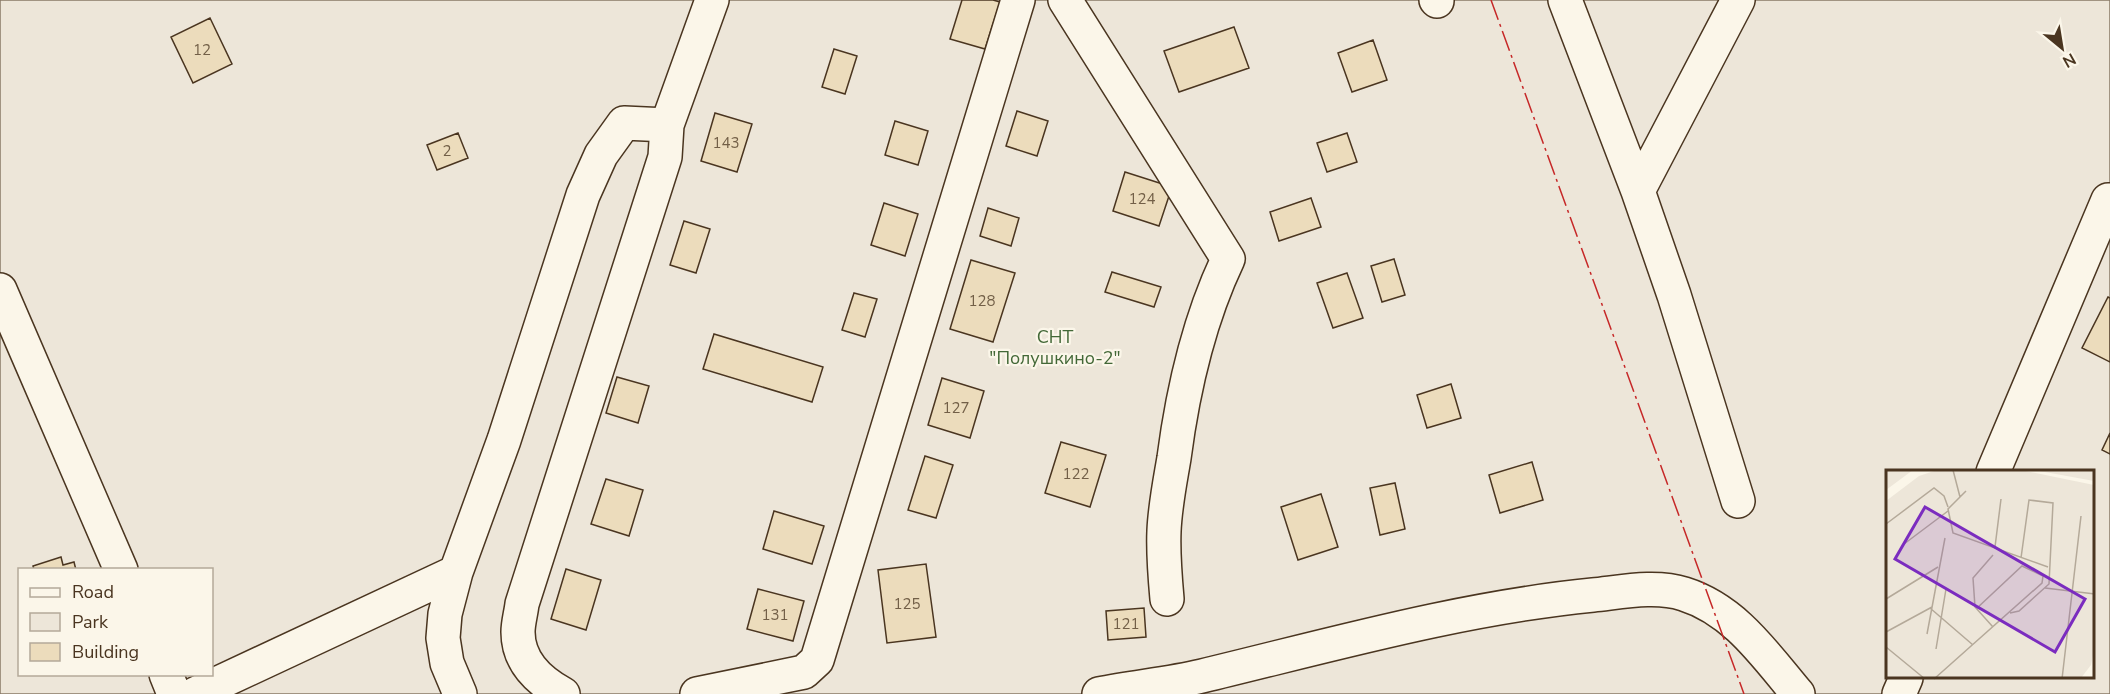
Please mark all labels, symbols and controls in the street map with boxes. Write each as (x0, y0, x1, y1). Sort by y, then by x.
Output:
north arrow (2032, 18, 2092, 78)
house number: 12 (193, 40, 211, 60)
text: N (2058, 48, 2080, 73)
house number: 143 (712, 133, 740, 153)
house number: 2 (442, 141, 452, 161)
house number: 124 (1128, 189, 1156, 209)
house number: 128 (968, 291, 996, 311)
park label: СНТ "Полушкино-2" (989, 325, 1121, 370)
house number: 127 (942, 398, 970, 418)
house number: 122 (1062, 464, 1090, 484)
inset map (1886, 470, 2095, 679)
legend (18, 568, 213, 676)
text: Road (72, 580, 114, 604)
house number: 125 (893, 594, 921, 614)
house number: 131 (761, 605, 789, 625)
text: Park (72, 610, 109, 634)
house number: 121 (1112, 614, 1140, 634)
text: Building (72, 640, 139, 664)

